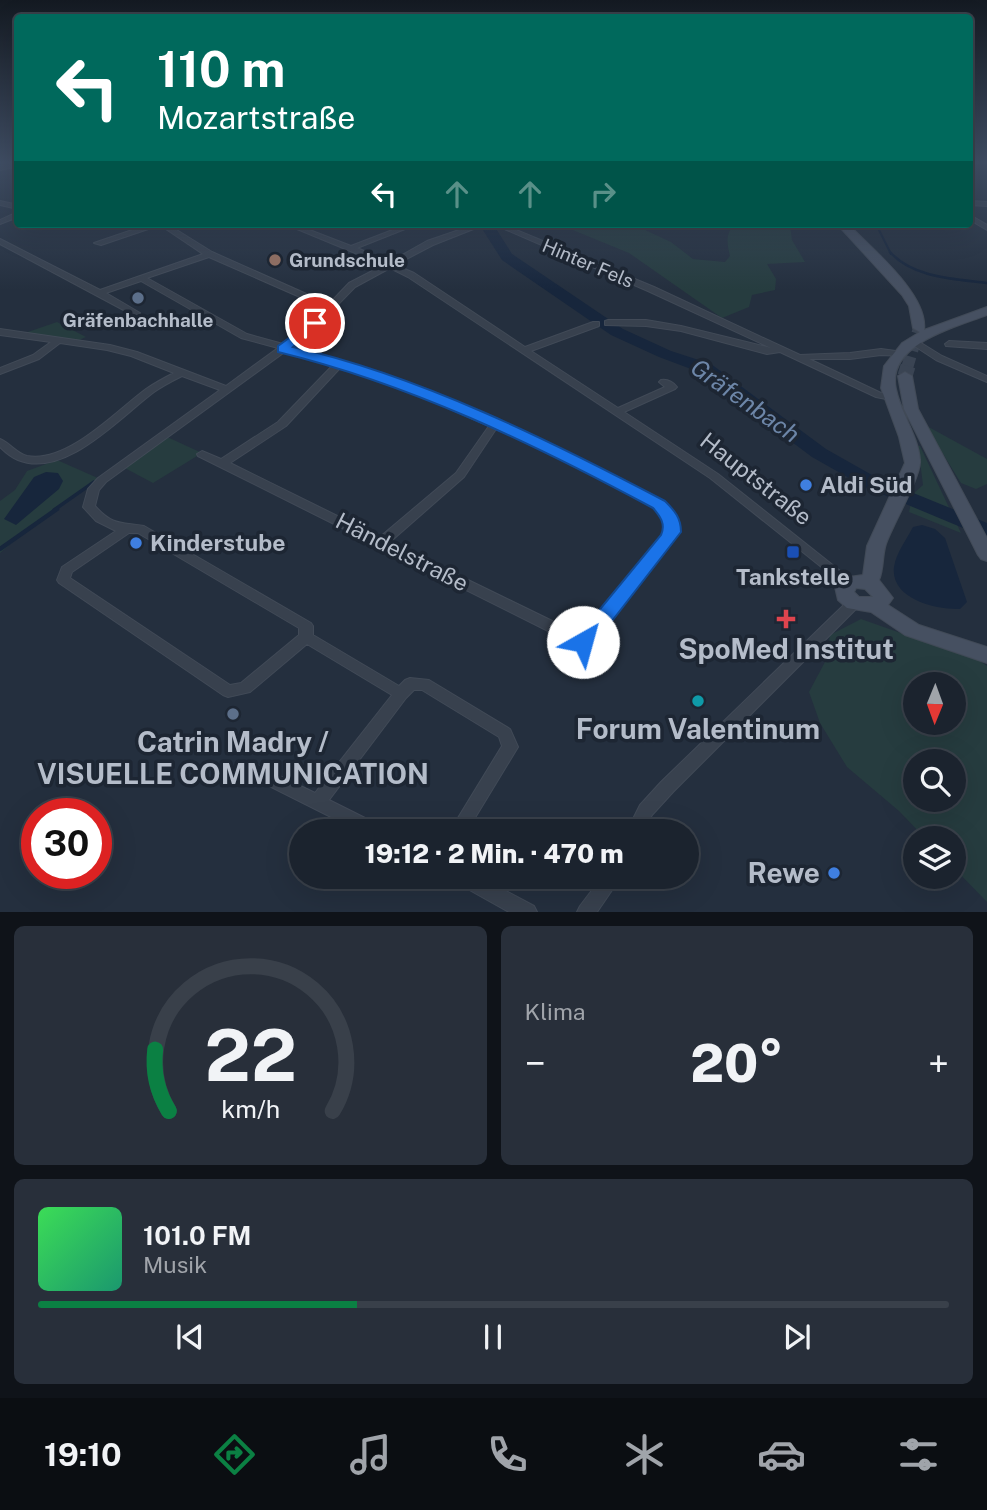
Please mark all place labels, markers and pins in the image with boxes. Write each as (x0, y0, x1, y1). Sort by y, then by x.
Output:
place label: Grundschule (289, 249, 405, 271)
marker: Grundschule (267, 252, 283, 268)
marker: Gräfenbachhalle (130, 290, 146, 306)
pin (285, 293, 345, 353)
place label: Gräfenbachhalle (63, 309, 213, 331)
place label: Aldi Süd (820, 471, 913, 498)
marker: Aldi Süd (798, 477, 814, 493)
place label: Kinderstube (150, 529, 286, 556)
marker: Kinderstube (128, 535, 144, 551)
marker: Tankstelle (785, 544, 801, 560)
place label: Tankstelle (736, 563, 850, 590)
marker: SpoMed Institut (776, 609, 796, 629)
place label: SpoMed Institut (678, 632, 894, 665)
marker: Forum Valentinum (690, 693, 706, 709)
marker: Catrin Madry / VISUELLE COMMUNICATION (225, 706, 241, 722)
place label: Forum Valentinum (576, 712, 820, 745)
place label: Catrin Madry / VISUELLE COMMUNICATION (37, 725, 429, 790)
place label: Rewe (747, 856, 820, 889)
marker: Rewe (826, 865, 842, 881)

